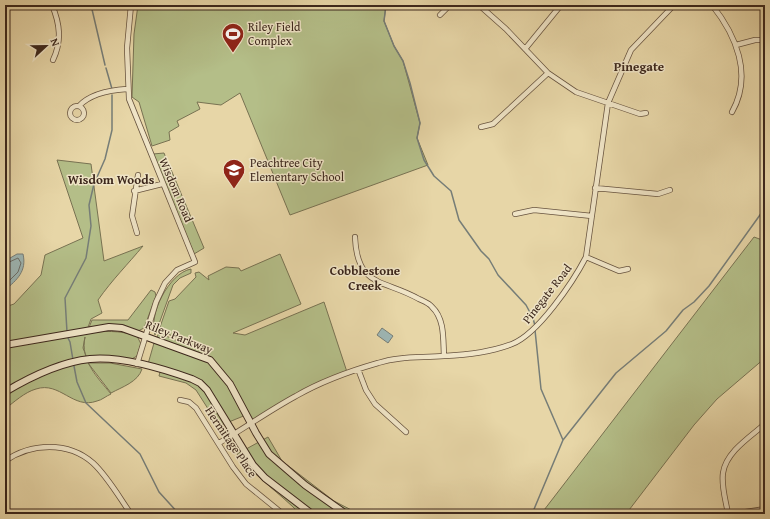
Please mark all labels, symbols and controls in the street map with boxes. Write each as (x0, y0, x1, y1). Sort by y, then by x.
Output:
place label: Riley Field Complex (248, 18, 301, 49)
sports icon: Riley Field Complex (220, 21, 246, 54)
north arrow (26, 26, 66, 66)
text: N (46, 36, 64, 49)
district label: Pinegate (614, 57, 664, 76)
place label: Peachtree City Elementary School (250, 154, 345, 185)
street label: Wisdom Road (155, 155, 198, 225)
school or university icon: Peachtree City Elementary School (221, 157, 247, 190)
district label: Wisdom Woods (68, 170, 155, 189)
street label: Pinegate Road (518, 260, 576, 327)
district label: Cobblestone Creek (330, 261, 400, 295)
street label: Riley Parkway (143, 315, 215, 358)
street label: Hermitage Place (201, 403, 262, 481)

